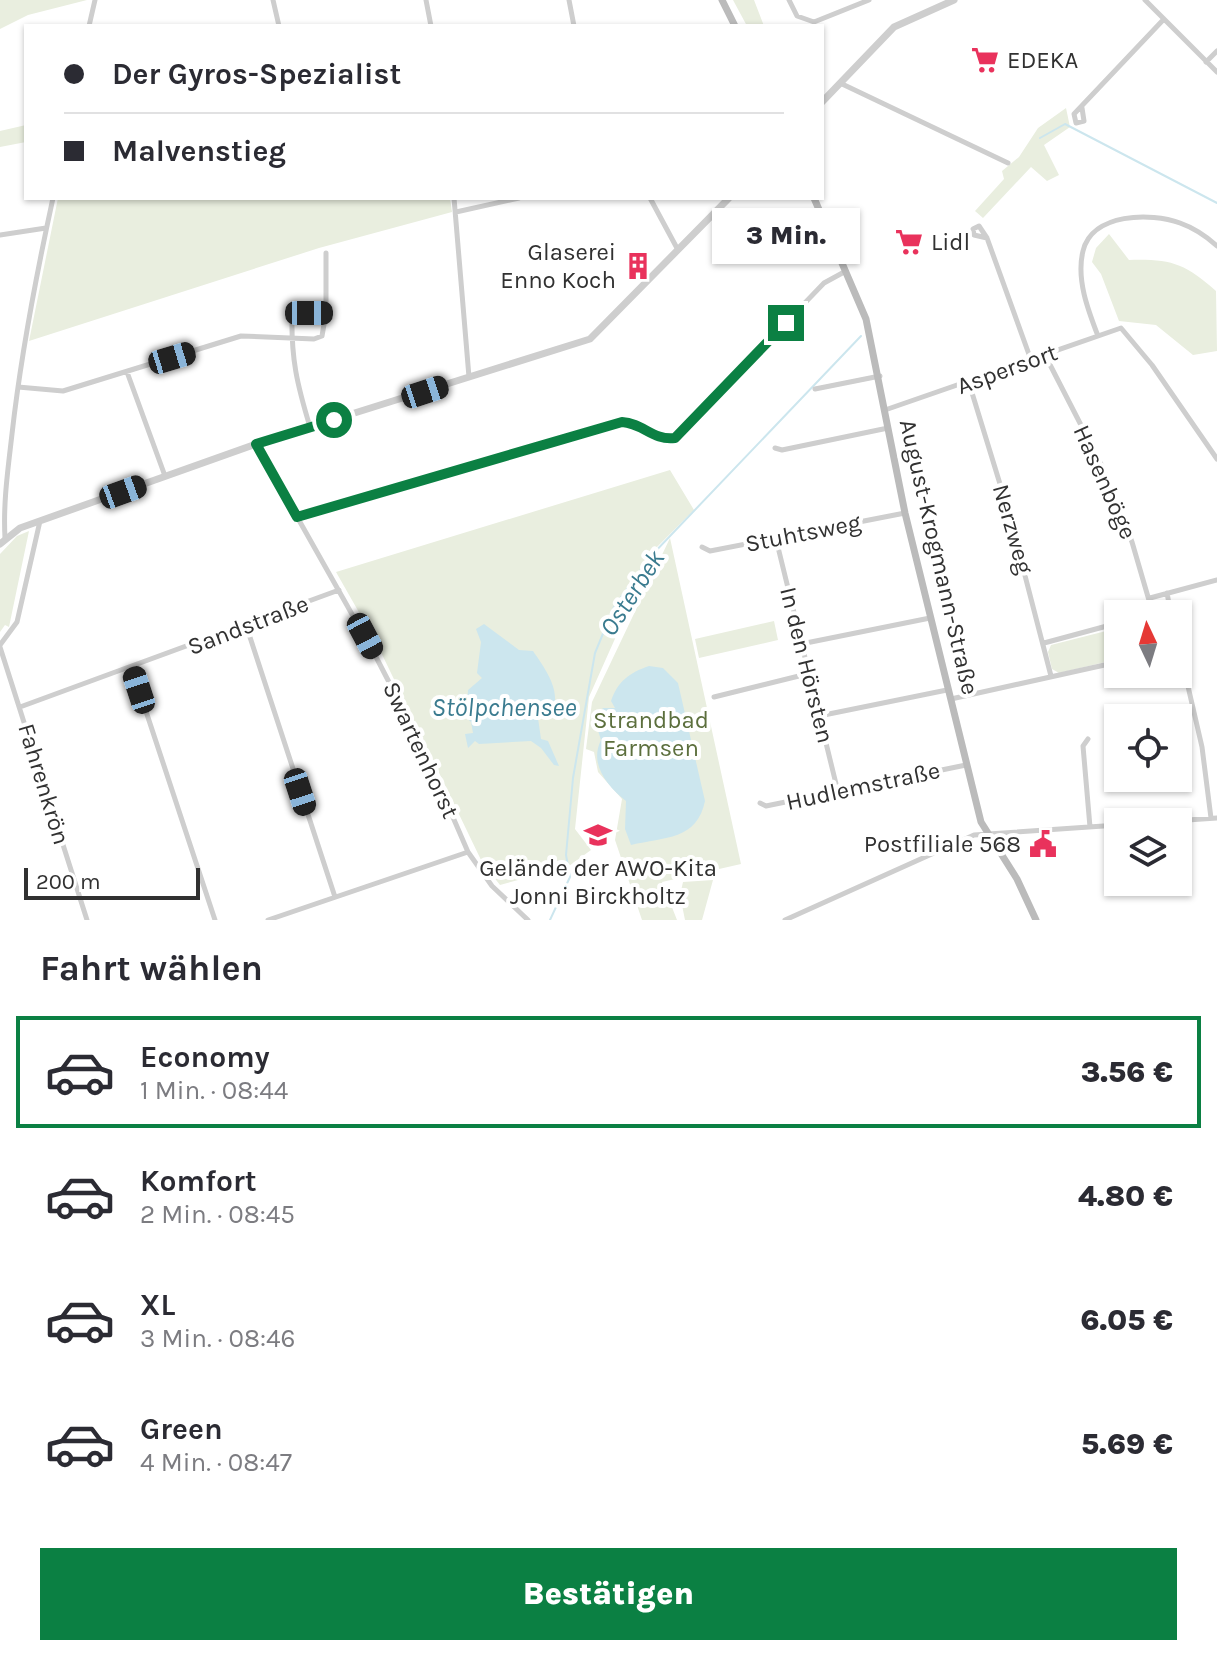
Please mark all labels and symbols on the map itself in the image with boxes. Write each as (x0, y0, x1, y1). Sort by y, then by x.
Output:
supermarket icon: EDEKA (970, 45, 1000, 75)
place label: EDEKA (1007, 46, 1078, 74)
callout: 3 Min. (712, 207, 860, 263)
supermarket icon: Lidl (894, 227, 924, 257)
place label: Lidl (931, 228, 970, 256)
place label: Glaserei Enno Koch (500, 238, 616, 294)
building icon: Glaserei Enno Koch (623, 251, 653, 281)
car (285, 301, 333, 325)
route end (768, 305, 804, 341)
street label: Aspersort (953, 338, 1061, 400)
car (146, 340, 198, 376)
car (398, 373, 452, 411)
route start (316, 402, 352, 438)
street label: August-Krogmann-Straße (894, 417, 984, 697)
street label: Hasenböge (1067, 421, 1143, 543)
car (96, 473, 150, 511)
street label: Nerzweg (987, 481, 1039, 578)
street label: Stuhtsweg (743, 508, 864, 558)
water label: Osterbek (593, 544, 672, 642)
street label: In den Hörsten (774, 584, 840, 746)
street label: Sandstraße (184, 589, 312, 661)
north arrow (1104, 600, 1192, 688)
car (343, 609, 387, 663)
car (120, 663, 158, 717)
street label: Swartenhorst (377, 677, 465, 823)
water label: Stölpchensee (432, 692, 576, 723)
park label: Strandbad Farmsen (593, 706, 709, 762)
street label: Fahrenkrön (12, 720, 76, 848)
street label: Hudlemstraße (783, 756, 943, 816)
car (281, 765, 319, 819)
school or university icon: Gelände der AWO-Kita Jonni Birckholtz (583, 820, 613, 850)
public building icon: Postfiliale 568 (1028, 829, 1058, 859)
place label: Postfiliale 568 (864, 830, 1021, 858)
place label: Gelände der AWO-Kita Jonni Birckholtz (479, 854, 717, 910)
scale bar (24, 864, 200, 900)

